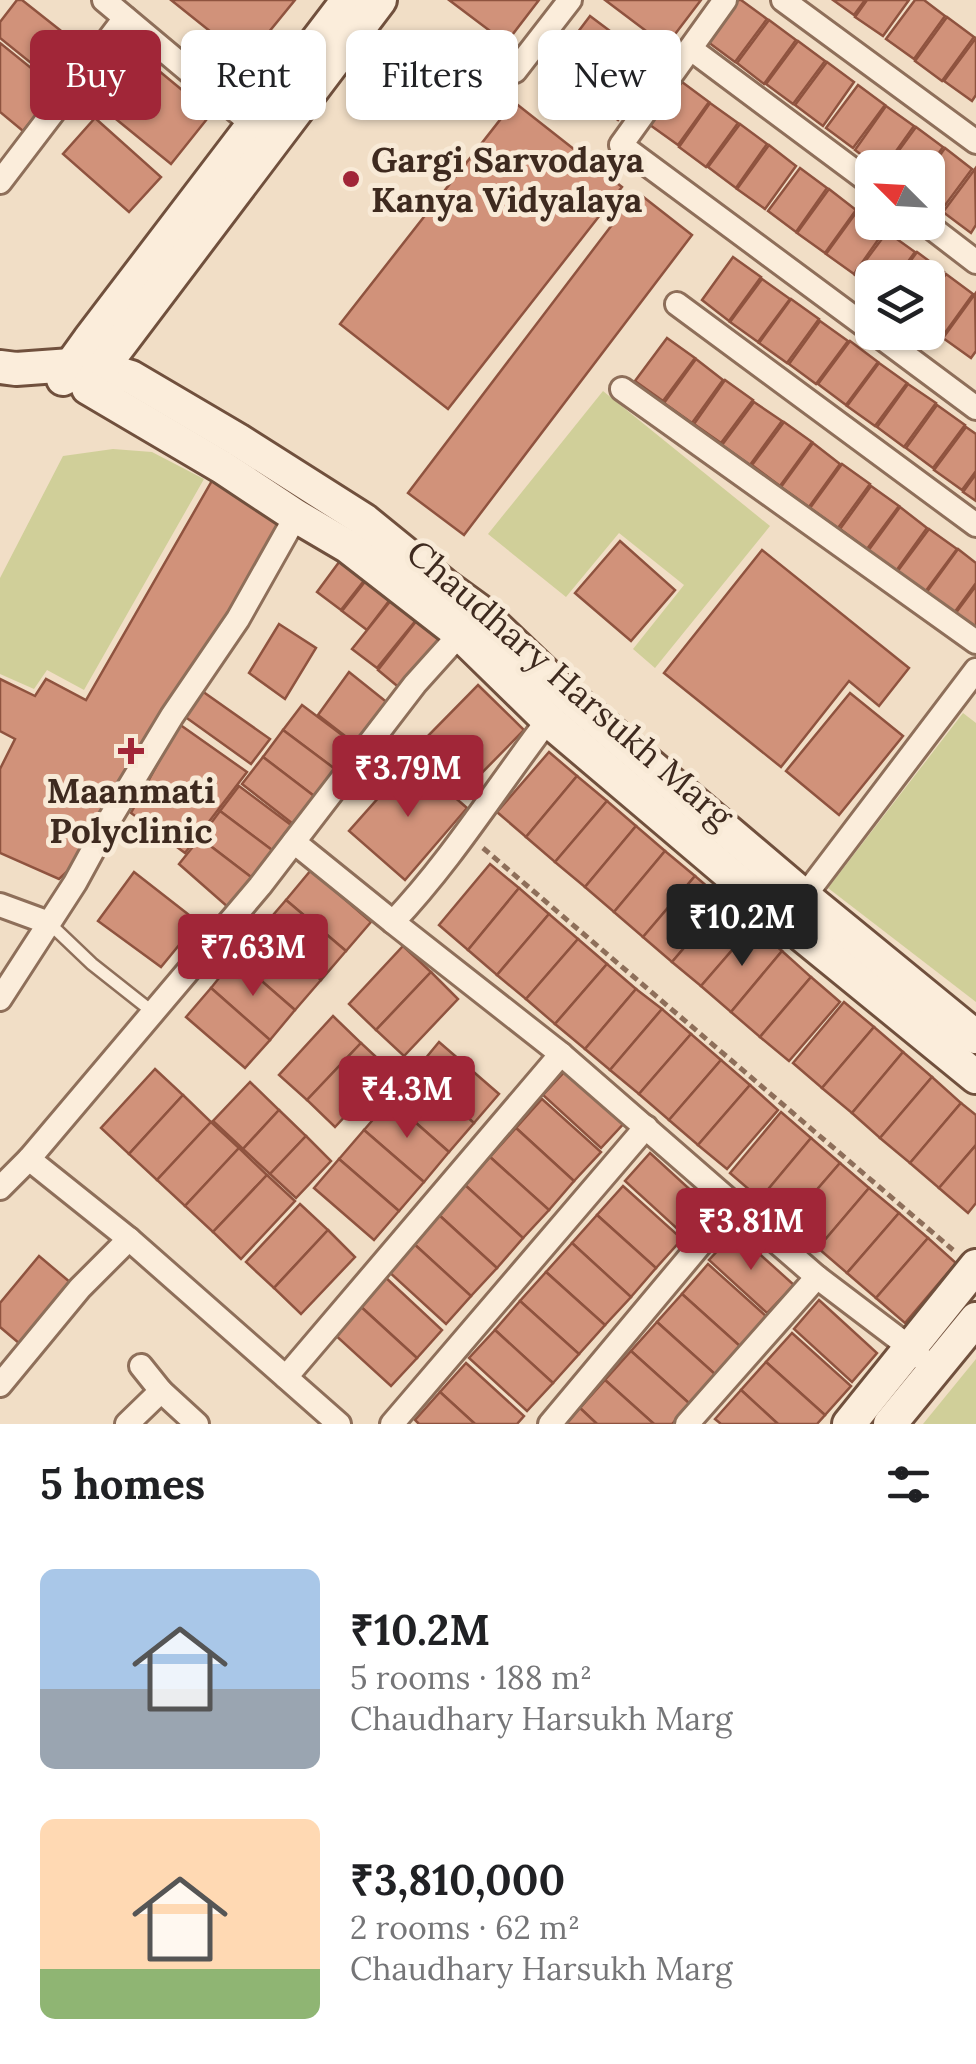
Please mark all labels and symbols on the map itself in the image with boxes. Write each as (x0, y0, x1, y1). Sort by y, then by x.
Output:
place label: Gargi Sarvodaya Kanya Vidyalaya (371, 137, 644, 222)
north arrow (855, 150, 945, 240)
marker: Gargi Sarvodaya Kanya Vidyalaya (340, 168, 362, 190)
street label: Chaudhary Harsukh Marg (397, 530, 743, 839)
pin: ₹3.79M (327, 735, 489, 820)
marker: Maanmati Polyclinic (118, 738, 144, 764)
place label: Maanmati Polyclinic (46, 768, 216, 853)
pin: ₹10.2M (661, 884, 823, 969)
pin: ₹7.63M (172, 914, 334, 999)
pin: ₹4.3M (337, 1056, 477, 1141)
pin: ₹3.81M (670, 1188, 832, 1273)

